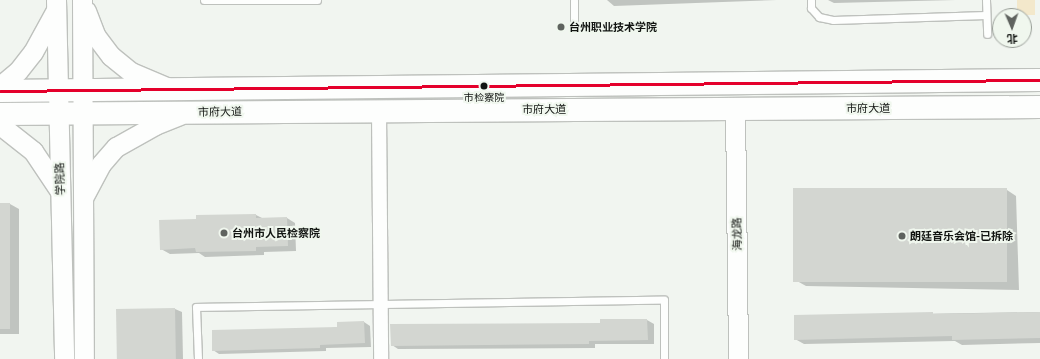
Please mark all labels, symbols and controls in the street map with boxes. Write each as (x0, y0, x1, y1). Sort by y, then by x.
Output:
north arrow (992, 8, 1032, 48)
place label: 台州职业技术学院 (569, 20, 657, 34)
marker: 台州职业技术学院 (556, 22, 566, 32)
text: 北 (1007, 33, 1018, 46)
marker: 市检察院 (479, 81, 489, 91)
place label: 市检察院 (464, 92, 504, 104)
street label: 市府大道 (846, 101, 890, 115)
street label: 市府大道 (522, 102, 566, 116)
street label: 市府大道 (198, 105, 242, 119)
street label: 学院路 (53, 162, 67, 196)
street label: 海龙路 (730, 217, 744, 251)
place label: 台州市人民检察院 (232, 226, 320, 240)
marker: 台州市人民检察院 (219, 228, 229, 238)
place label: 朗廷音乐会馆-已拆除 (910, 229, 1013, 243)
marker: 朗廷音乐会馆-已拆除 (897, 231, 907, 241)

